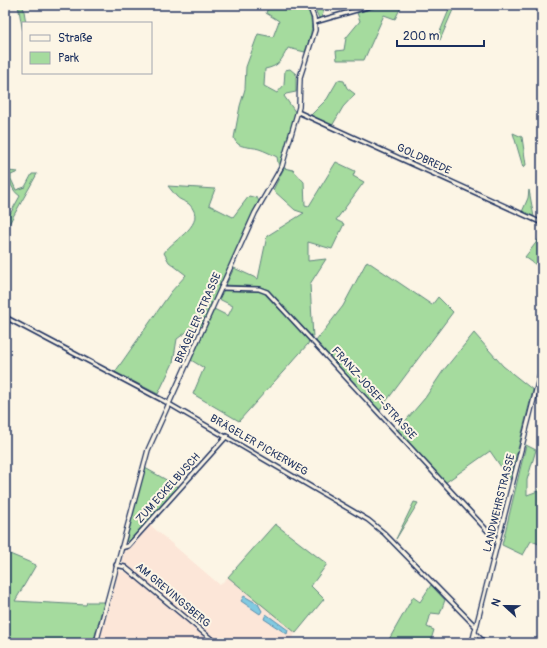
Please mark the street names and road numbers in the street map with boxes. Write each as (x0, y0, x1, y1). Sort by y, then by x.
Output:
street label: GOLDBREDE (395, 141, 453, 177)
street label: BRÄGELER STRASSE (172, 270, 224, 366)
street label: FRANZ-JOSEF-STRASSE (329, 344, 419, 442)
street label: BRÄGELER PICKERWEG (208, 412, 310, 478)
street label: ZUM ECKELBUSCH (133, 450, 203, 526)
street label: LANDWEHRSTRASSE (481, 452, 518, 553)
street label: AM GREVINGSBERG (133, 560, 213, 630)

